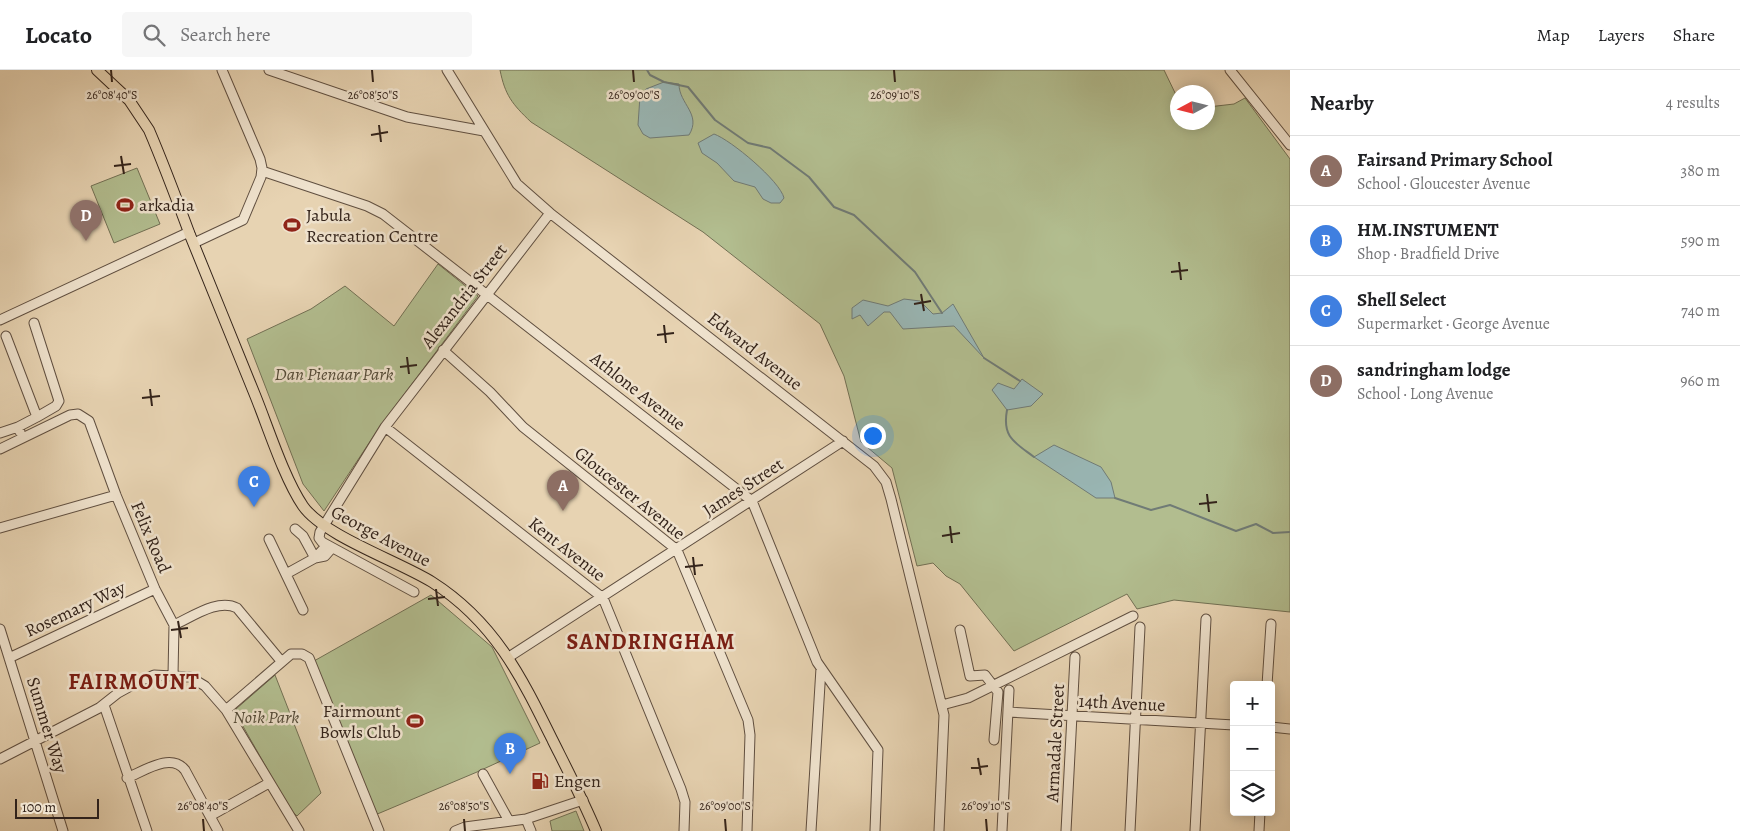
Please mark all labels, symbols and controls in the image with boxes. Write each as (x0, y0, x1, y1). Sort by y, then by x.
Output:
search box (122, 12, 472, 57)
text: Locato (25, 19, 92, 51)
icon: search (140, 21, 168, 49)
text: Search here (180, 22, 271, 48)
text: Map (1537, 23, 1570, 47)
text: Layers (1598, 23, 1645, 47)
text: Share (1673, 23, 1715, 47)
north arrow (1170, 85, 1215, 130)
text: 26°08'40"S (87, 87, 137, 103)
text: 26°08'50"S (348, 87, 398, 103)
text: 26°09'00"S (608, 87, 660, 103)
text: 26°09'10"S (870, 87, 920, 103)
text: Nearby (1310, 89, 1373, 117)
text: 4 results (1666, 92, 1720, 114)
text: Fairsand Primary School (1357, 147, 1552, 173)
text: A (1321, 160, 1331, 182)
text: 380 m (1681, 160, 1720, 182)
text: School · Gloucester Avenue (1357, 173, 1530, 195)
place label: arkadia (139, 193, 195, 217)
sports icon: arkadia (115, 195, 135, 215)
pin: D (70, 200, 102, 241)
place label: Jabula Recreation Centre (306, 203, 438, 248)
sports icon: Jabula Recreation Centre (282, 215, 302, 235)
text: HM.INSTUMENT (1357, 217, 1498, 243)
text: B (1321, 230, 1331, 252)
text: 590 m (1681, 230, 1720, 252)
street label: Alexandria Street (415, 239, 512, 354)
text: Shop · Bradfield Drive (1357, 243, 1499, 265)
text: Shell Select (1357, 287, 1446, 313)
text: C (1321, 300, 1331, 322)
text: 740 m (1681, 300, 1720, 322)
street label: Edward Avenue (703, 306, 807, 396)
text: Supermarket · George Avenue (1357, 313, 1550, 335)
street label: Athlone Avenue (585, 346, 691, 436)
text: sandringham lodge (1357, 357, 1511, 383)
park label: Dan Pienaar Park (275, 362, 393, 386)
text: D (1320, 370, 1332, 392)
text: 960 m (1680, 370, 1720, 392)
text: School · Long Avenue (1357, 383, 1494, 405)
your location (860, 423, 886, 449)
street label: Gloucester Avenue (570, 441, 690, 545)
street label: James Street (698, 452, 788, 522)
pin: C (238, 466, 270, 507)
pin: A (547, 470, 579, 511)
street label: Felix Road (125, 498, 177, 577)
street label: George Avenue (327, 500, 435, 572)
street label: Kent Avenue (523, 511, 611, 587)
street label: Rosemary Way (21, 575, 130, 643)
district label: SANDRINGHAM (567, 627, 735, 657)
district label: FAIRMOUNT (68, 667, 200, 697)
street label: Summer Way (21, 674, 73, 777)
map controls (1230, 681, 1275, 816)
button: + (1230, 681, 1275, 726)
street label: Armadale Street (1040, 683, 1070, 804)
street label: 14th Avenue (1078, 689, 1166, 717)
place label: Fairmount Bowls Club (319, 699, 401, 744)
park label: Noik Park (233, 705, 299, 729)
sports icon: Fairmount Bowls Club (405, 711, 425, 731)
button: − (1230, 726, 1275, 771)
pin: B (494, 733, 526, 774)
place label: Engen (554, 769, 601, 793)
fuel station icon: Engen (530, 771, 550, 791)
button: layers (1230, 771, 1275, 816)
scale bar (15, 796, 99, 819)
text: 100 m (22, 798, 56, 817)
text: 26°08'40"S (178, 798, 228, 814)
text: 26°08'50"S (439, 798, 489, 814)
text: 26°09'00"S (699, 798, 751, 814)
text: 26°09'10"S (961, 798, 1011, 814)

